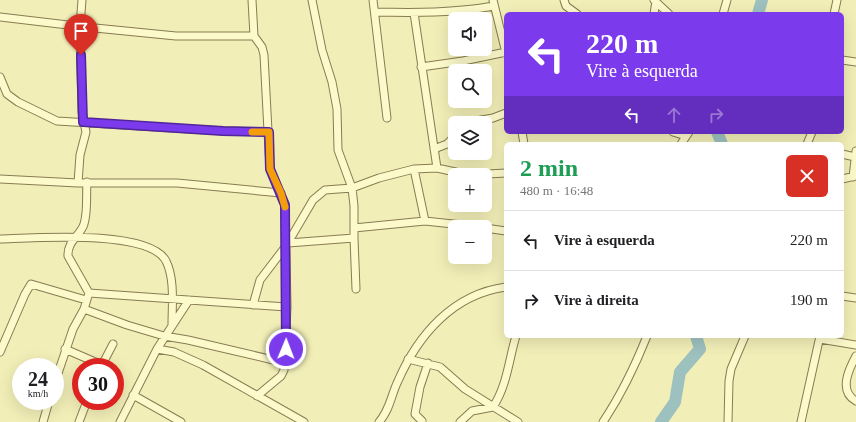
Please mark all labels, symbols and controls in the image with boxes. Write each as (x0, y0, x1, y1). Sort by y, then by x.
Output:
map controls (448, 12, 492, 264)
button: sound (448, 12, 492, 56)
pin (64, 14, 98, 55)
icon: arrive (70, 20, 92, 42)
icon: left (520, 28, 572, 80)
text: 220 m (586, 28, 658, 59)
text: Vire à esquerda (586, 61, 698, 81)
button: search (448, 64, 492, 108)
icon: left (621, 104, 643, 126)
icon: ahead (663, 104, 685, 126)
icon: right (705, 104, 727, 126)
button: layers (448, 116, 492, 160)
text: 2 min (520, 155, 578, 181)
button: close (786, 155, 828, 197)
button: + (448, 168, 492, 212)
text: 480 m · 16:48 (520, 183, 593, 198)
button: − (448, 220, 492, 264)
icon: left (520, 230, 542, 252)
text: Vire à esquerda (554, 232, 655, 248)
text: 220 m (790, 232, 828, 248)
icon: right (520, 290, 542, 312)
text: Vire à direita (554, 292, 639, 308)
text: 190 m (790, 292, 828, 308)
position arrow (265, 328, 307, 370)
speed limit sign: 30 (72, 358, 124, 410)
text: 24 (28, 368, 48, 390)
text: km/h (28, 388, 48, 399)

